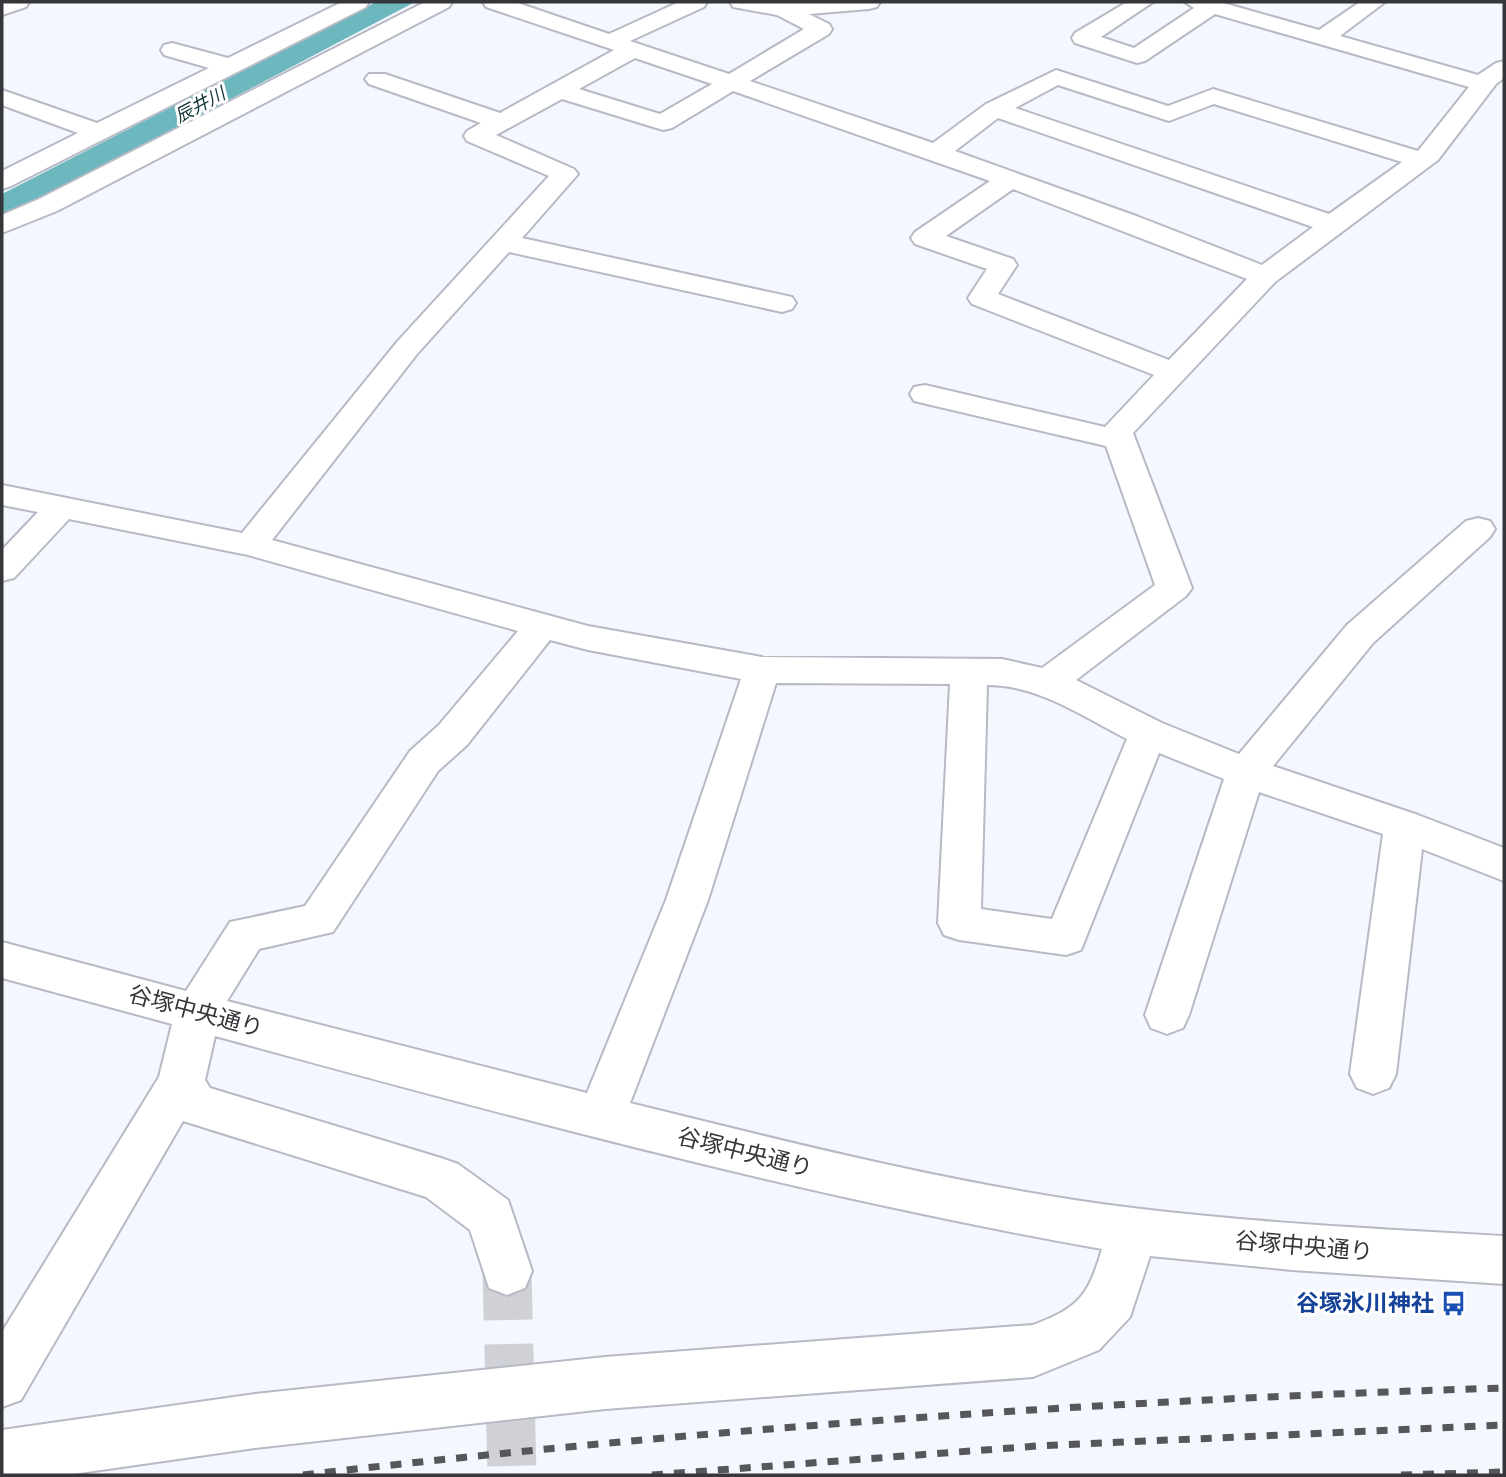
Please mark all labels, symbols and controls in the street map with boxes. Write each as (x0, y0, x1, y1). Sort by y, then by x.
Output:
water label: 辰井川 (171, 81, 230, 127)
street label: 谷塚中央通り (126, 979, 267, 1041)
street label: 谷塚中央通り (675, 1121, 816, 1181)
street label: 谷塚中央通り (1234, 1225, 1374, 1265)
place label: 谷塚氷川神社 (1296, 1288, 1434, 1316)
bus stop icon: 谷塚氷川神社 (1440, 1289, 1468, 1317)

